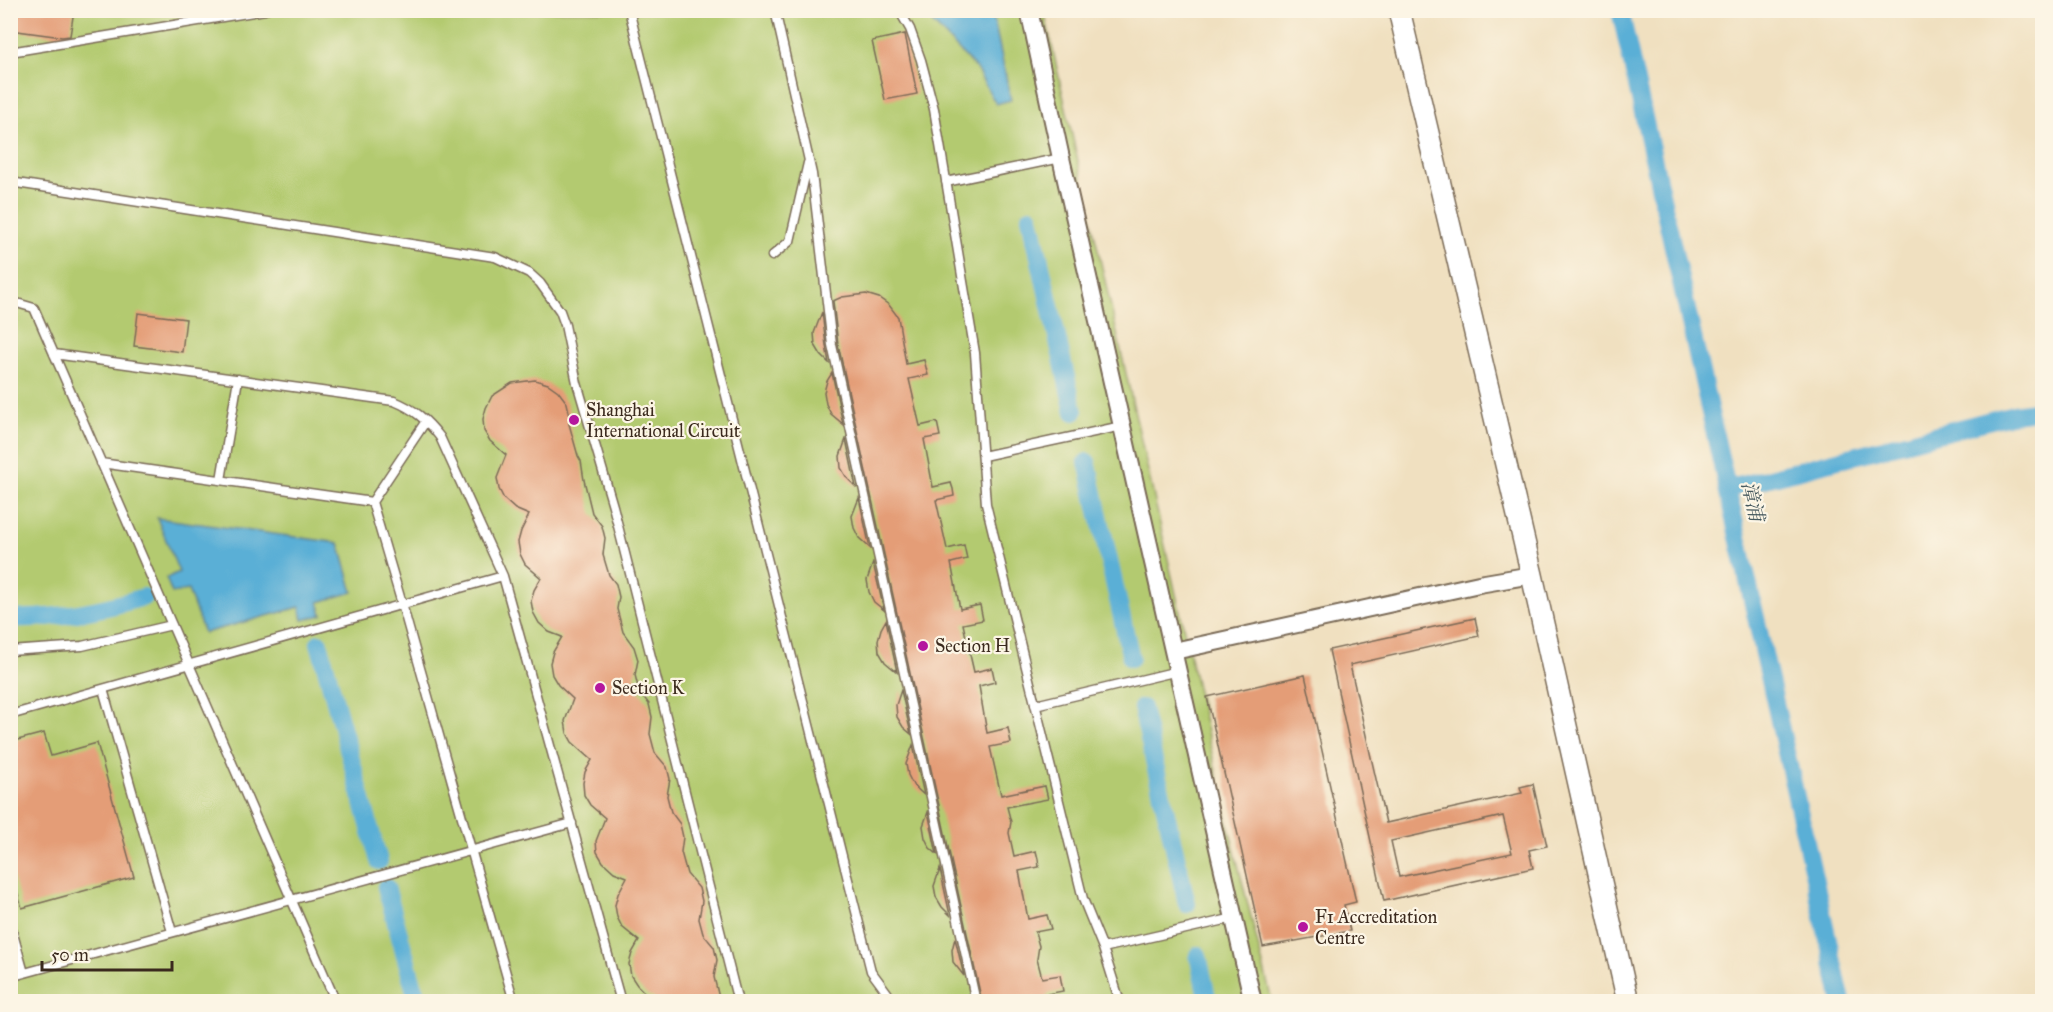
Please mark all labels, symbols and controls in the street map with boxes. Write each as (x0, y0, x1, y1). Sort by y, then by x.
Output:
place label: Shanghai International Circuit (586, 399, 741, 442)
marker: Shanghai International Circuit (567, 413, 581, 427)
water label: 漳浦 (1737, 479, 1770, 526)
place label: Section H (935, 635, 1010, 657)
marker: Section H (916, 639, 930, 653)
place label: Section K (612, 677, 685, 699)
marker: Section K (593, 681, 607, 695)
place label: F1 Accreditation Centre (1315, 906, 1437, 949)
marker: F1 Accreditation Centre (1296, 920, 1310, 934)
scale bar (42, 934, 172, 972)
text: 50 m (51, 944, 89, 966)

